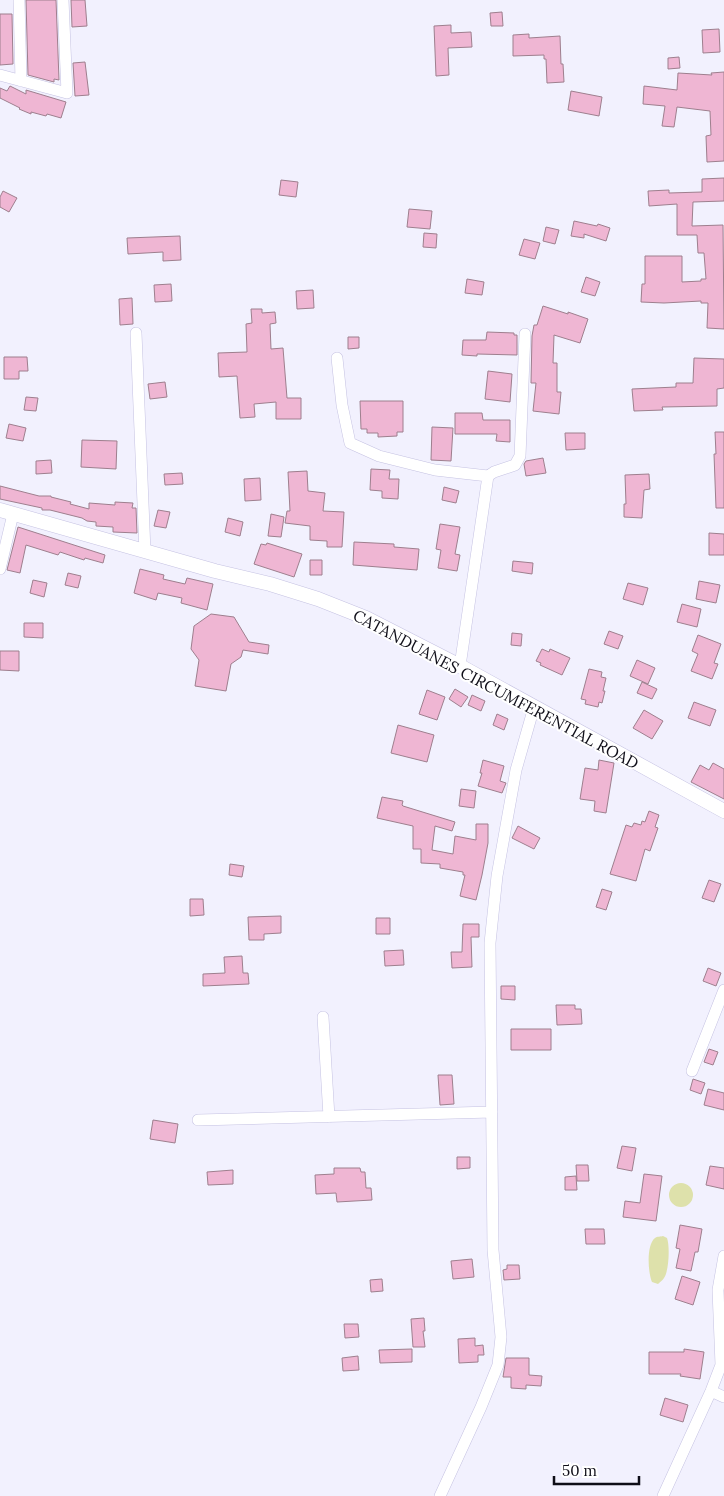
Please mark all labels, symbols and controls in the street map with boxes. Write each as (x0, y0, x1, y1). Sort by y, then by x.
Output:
street label: CATANDUANES CIRCUMFERENTIAL ROAD (350, 605, 642, 773)
scale bar (554, 1454, 639, 1486)
text: 50 m (562, 1461, 597, 1480)

